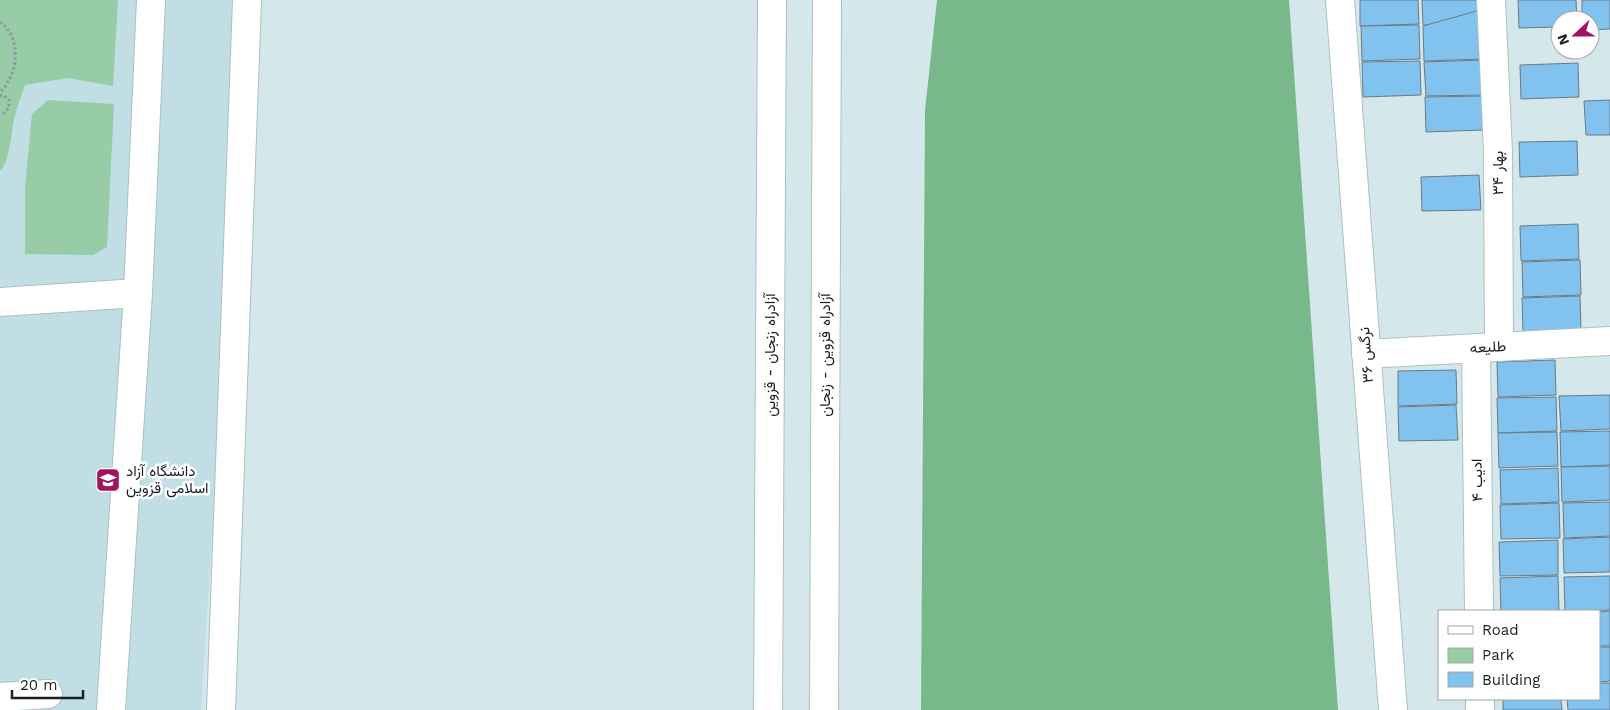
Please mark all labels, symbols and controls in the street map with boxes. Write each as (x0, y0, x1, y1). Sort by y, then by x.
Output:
north arrow (1550, 10, 1600, 60)
text: N (1554, 32, 1572, 47)
street label: بهار ۳۴ (1489, 151, 1507, 195)
street label: آزادراه زنجان - قزوین (761, 292, 780, 417)
street label: آزادراه قزوین - زنجان (816, 292, 835, 417)
street label: نرگس ۳۶ (1355, 326, 1378, 384)
street label: طلیعه (1469, 337, 1507, 357)
street label: ادیب ۴ (1468, 458, 1486, 502)
place label: دانشگاه آزاد اسلامی قزوین (126, 462, 209, 498)
school or university icon: دانشگاه آزاد اسلامی قزوین (95, 467, 121, 493)
legend (1438, 610, 1600, 700)
text: Road (1482, 621, 1519, 639)
text: Park (1482, 646, 1515, 664)
scale bar (12, 668, 84, 700)
text: Building (1482, 671, 1540, 689)
text: 20 m (20, 676, 58, 694)

